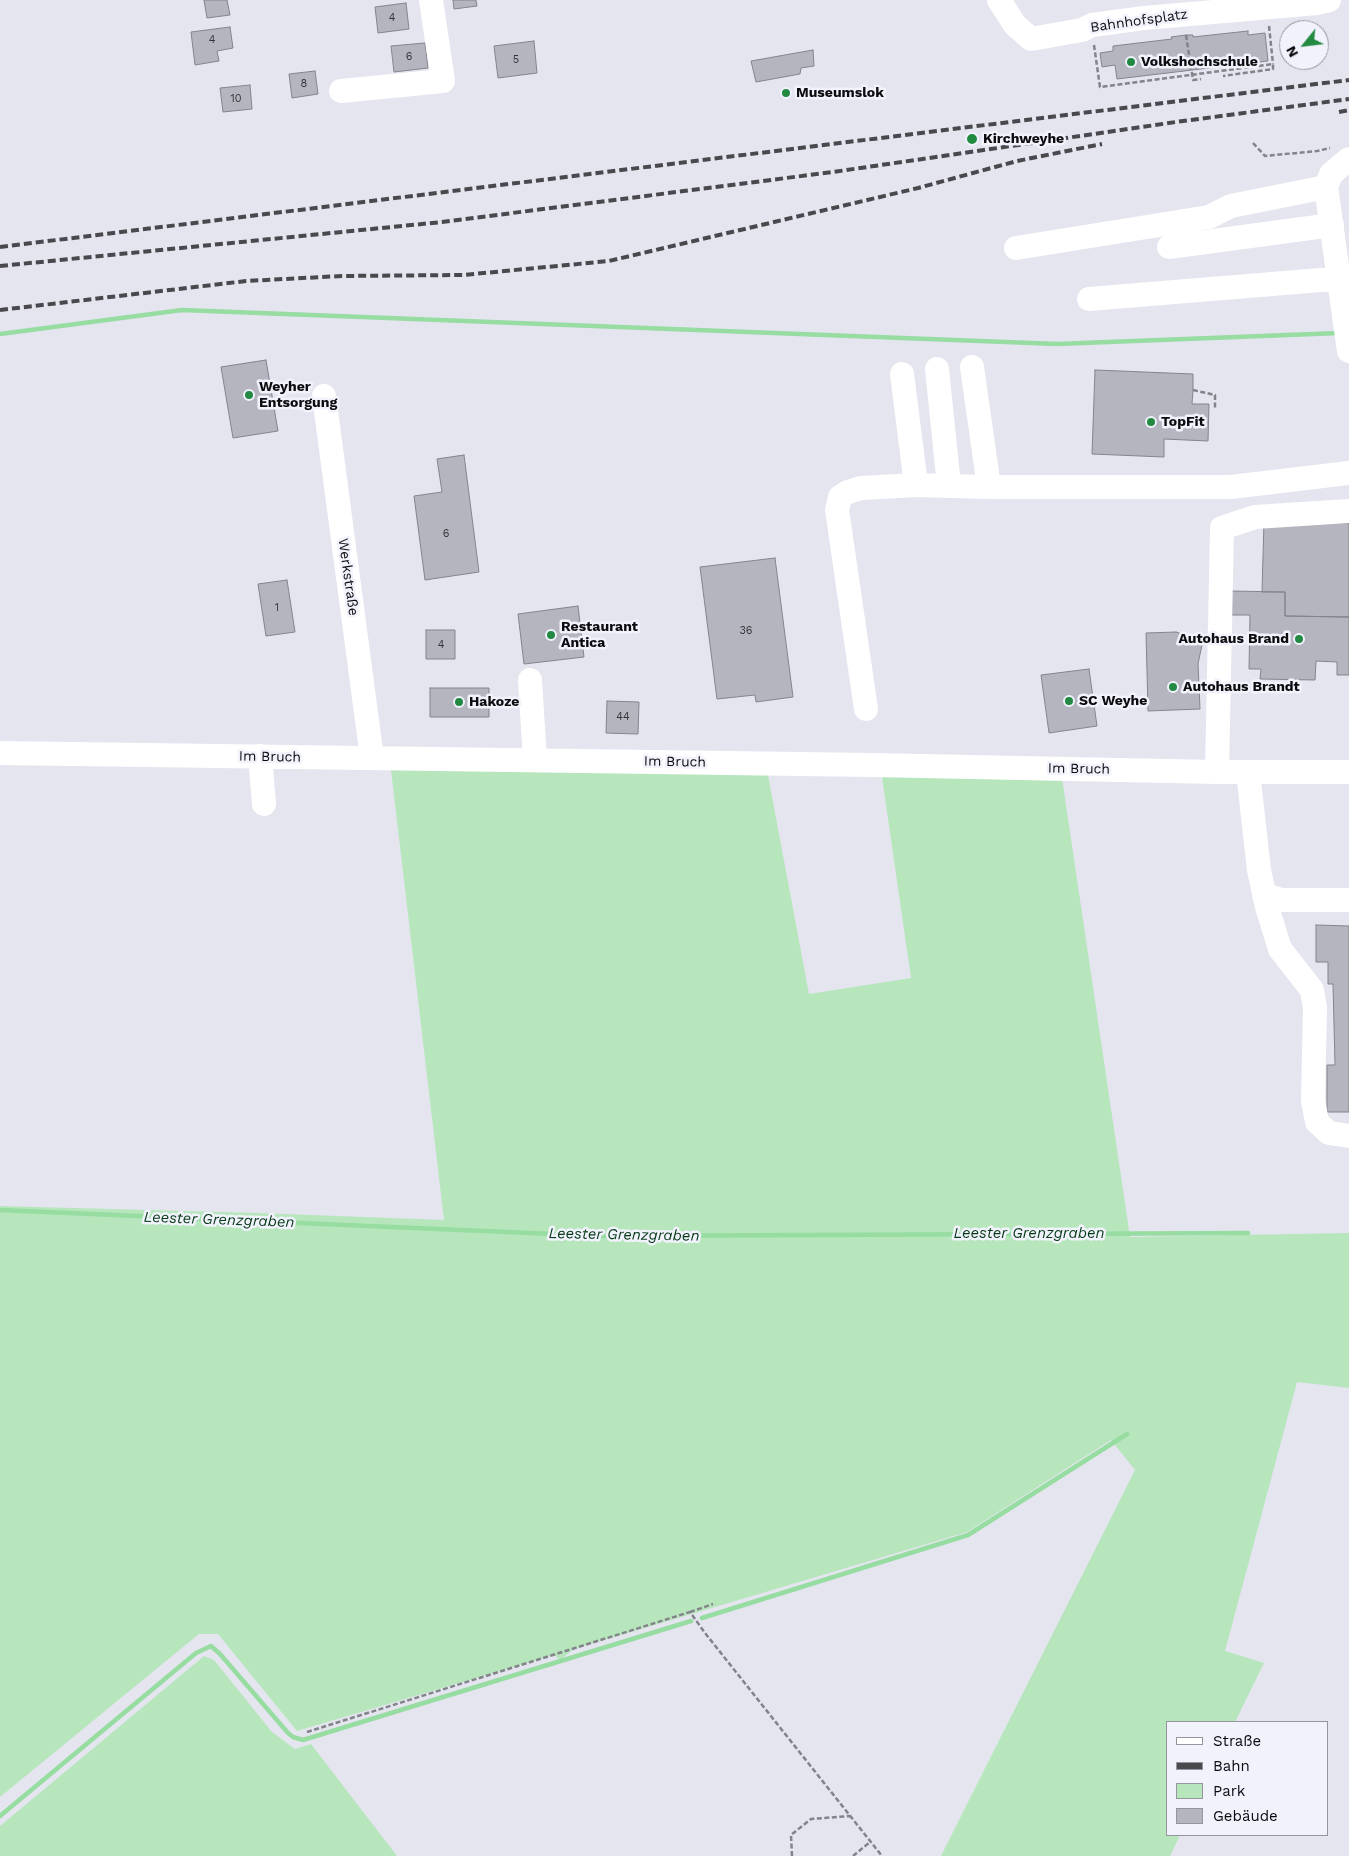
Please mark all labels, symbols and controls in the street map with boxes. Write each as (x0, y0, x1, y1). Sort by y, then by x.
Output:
street label: Bahnhofsplatz (1089, 6, 1189, 36)
house number: 4 (389, 11, 395, 25)
north arrow (1279, 20, 1329, 70)
house number: 4 (209, 33, 215, 47)
text: N (1282, 43, 1301, 60)
house number: 6 (406, 50, 412, 64)
house number: 5 (513, 53, 519, 67)
place label: Volkshochschule (1141, 54, 1258, 70)
marker: Volkshochschule (1125, 56, 1137, 68)
house number: 8 (301, 77, 307, 91)
place label: Museumslok (796, 85, 884, 101)
marker: Museumslok (780, 87, 792, 99)
house number: 10 (230, 92, 242, 106)
place label: Kirchweyhe (983, 131, 1064, 147)
marker: Kirchweyhe (965, 132, 979, 146)
place label: Weyher Entsorgung (259, 379, 337, 412)
marker: Weyher Entsorgung (243, 389, 255, 401)
place label: TopFit (1161, 414, 1205, 430)
marker: TopFit (1145, 416, 1157, 428)
house number: 6 (443, 527, 449, 541)
street label: Werkstraße (334, 537, 362, 617)
house number: 1 (275, 601, 279, 615)
place label: Restaurant Antica (561, 619, 638, 652)
house number: 36 (739, 624, 753, 638)
marker: Restaurant Antica (545, 629, 557, 641)
place label: Autohaus Brand (1178, 631, 1289, 647)
marker: Autohaus Brand (1293, 633, 1305, 645)
house number: 4 (438, 638, 444, 652)
place label: Autohaus Brandt (1183, 679, 1300, 695)
marker: Autohaus Brandt (1167, 681, 1179, 693)
place label: SC Weyhe (1079, 693, 1147, 709)
place label: Hakoze (469, 694, 519, 710)
marker: SC Weyhe (1063, 695, 1075, 707)
marker: Hakoze (453, 696, 465, 708)
house number: 44 (616, 710, 630, 724)
street label: Im Bruch (239, 748, 301, 766)
street label: Im Bruch (644, 753, 706, 771)
street label: Im Bruch (1048, 760, 1110, 778)
water label: Leester Grenzgraben (143, 1208, 295, 1232)
water label: Leester Grenzgraben (548, 1225, 700, 1245)
water label: Leester Grenzgraben (954, 1225, 1104, 1243)
legend (1166, 1721, 1329, 1836)
text: Straße (1213, 1732, 1261, 1750)
text: Bahn (1213, 1757, 1250, 1775)
text: Park (1213, 1782, 1245, 1800)
text: Gebäude (1213, 1807, 1278, 1825)

